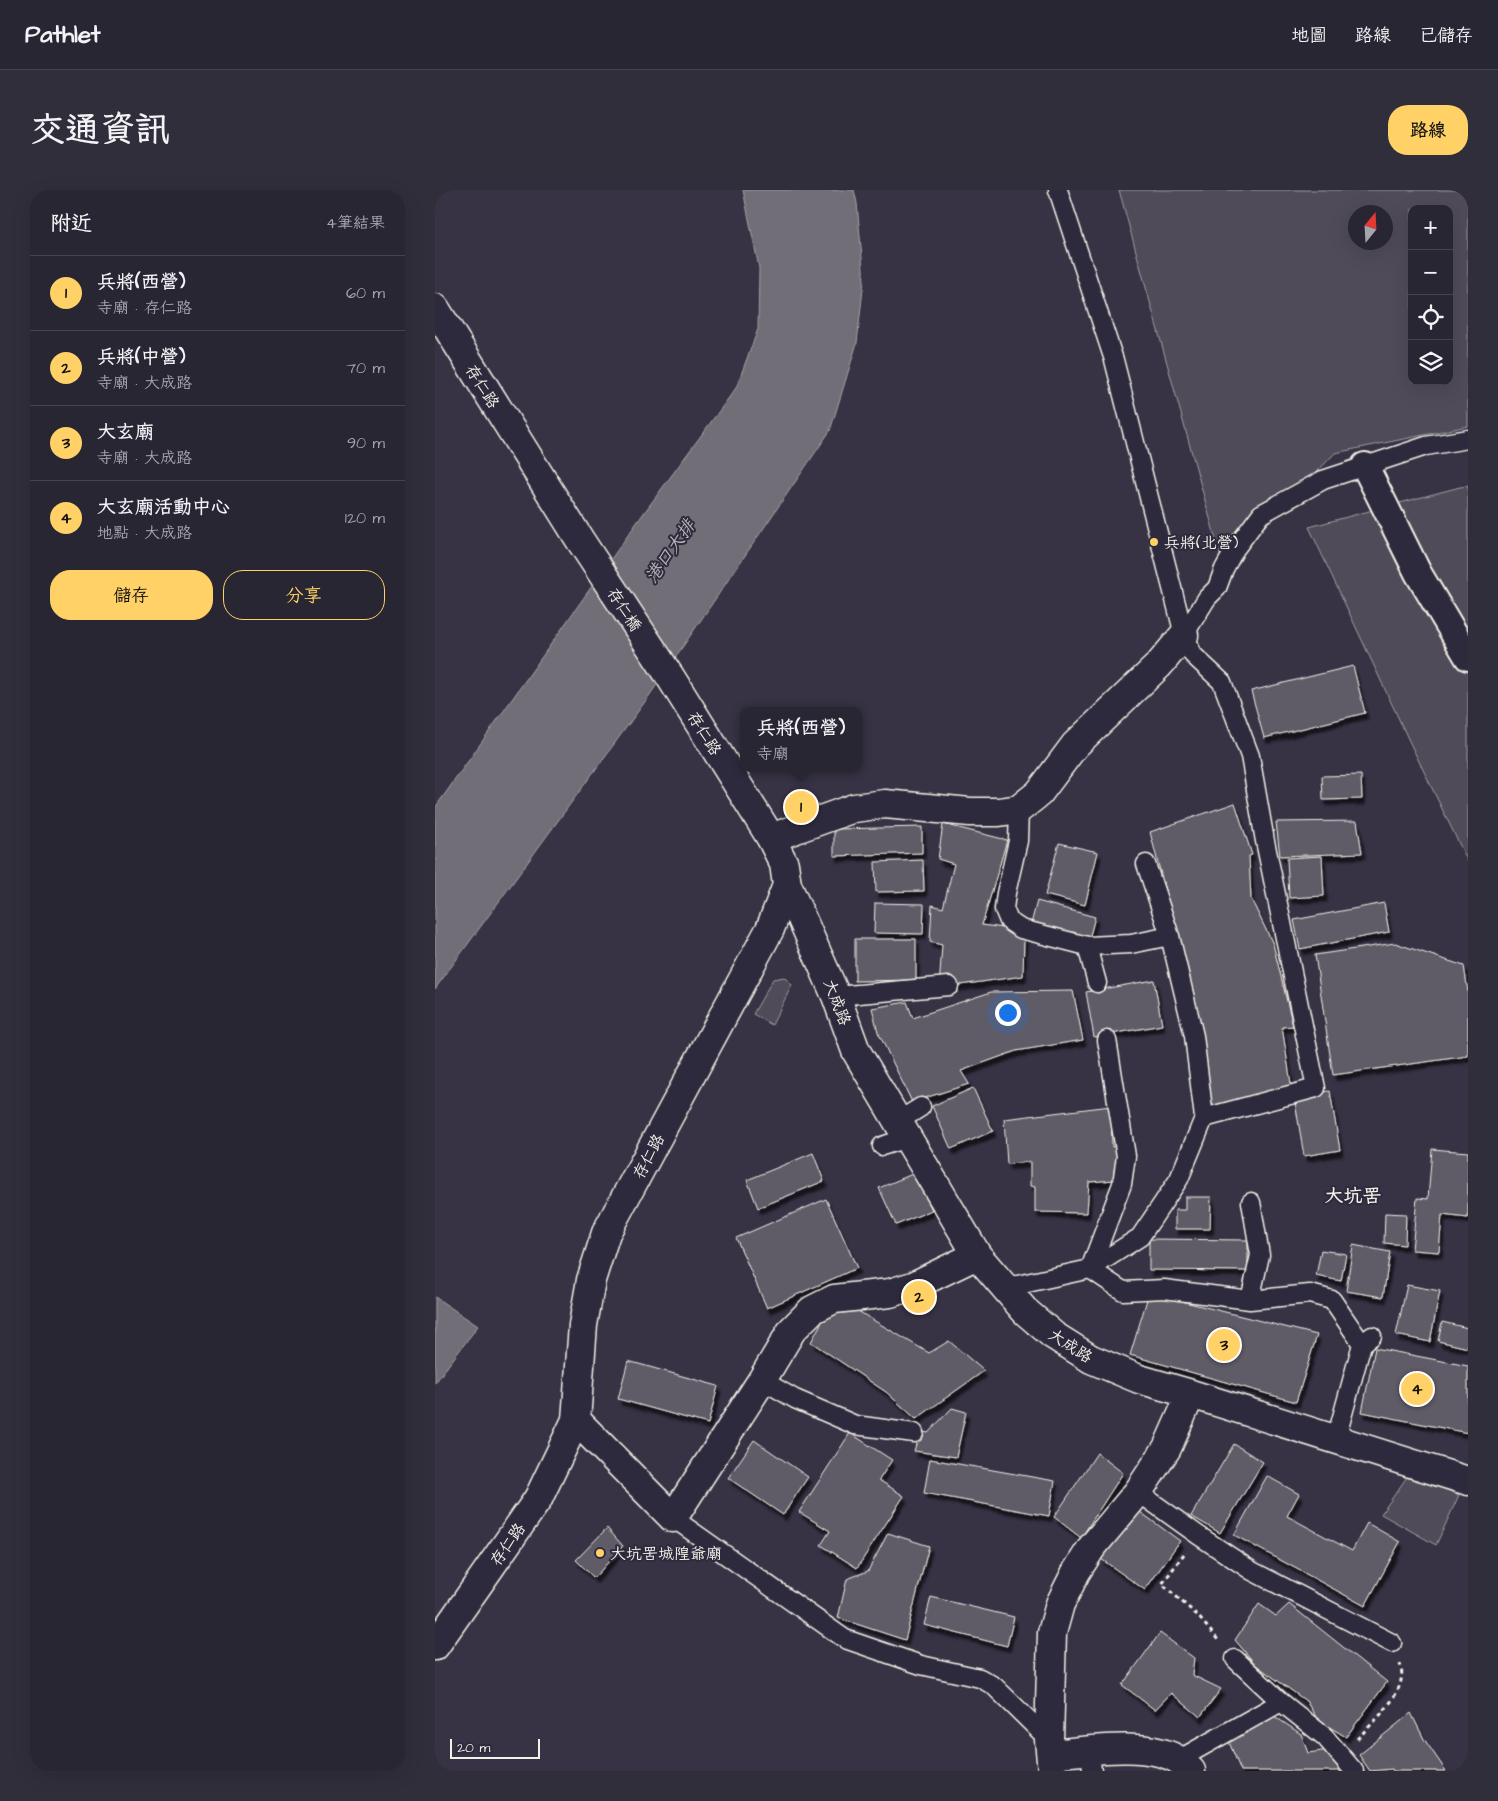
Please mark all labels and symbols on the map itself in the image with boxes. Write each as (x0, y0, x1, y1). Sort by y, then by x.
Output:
north arrow (1348, 205, 1393, 250)
street label: 存仁路 (460, 360, 504, 413)
water label: 港口大排 (640, 513, 702, 588)
place label: 兵將(北營) (1164, 532, 1239, 554)
marker: 兵將(北營) (1148, 536, 1160, 548)
street label: 存仁橋 (602, 583, 646, 636)
street label: 存仁路 (682, 707, 726, 760)
pin: 1 (785, 788, 817, 826)
street label: 大成路 (818, 976, 856, 1029)
your location (995, 1000, 1021, 1026)
street label: 存仁路 (628, 1130, 670, 1183)
district label: 大坑罟 (1324, 1183, 1382, 1210)
pin: 2 (903, 1278, 935, 1316)
street label: 大成路 (1044, 1324, 1097, 1368)
pin: 3 (1208, 1326, 1240, 1364)
pin: 4 (1401, 1370, 1433, 1408)
street label: 存仁路 (485, 1519, 531, 1571)
place label: 大坑罟城隍爺廟 (610, 1543, 722, 1565)
marker: 大坑罟城隍爺廟 (594, 1547, 606, 1559)
scale bar (450, 1736, 540, 1759)

